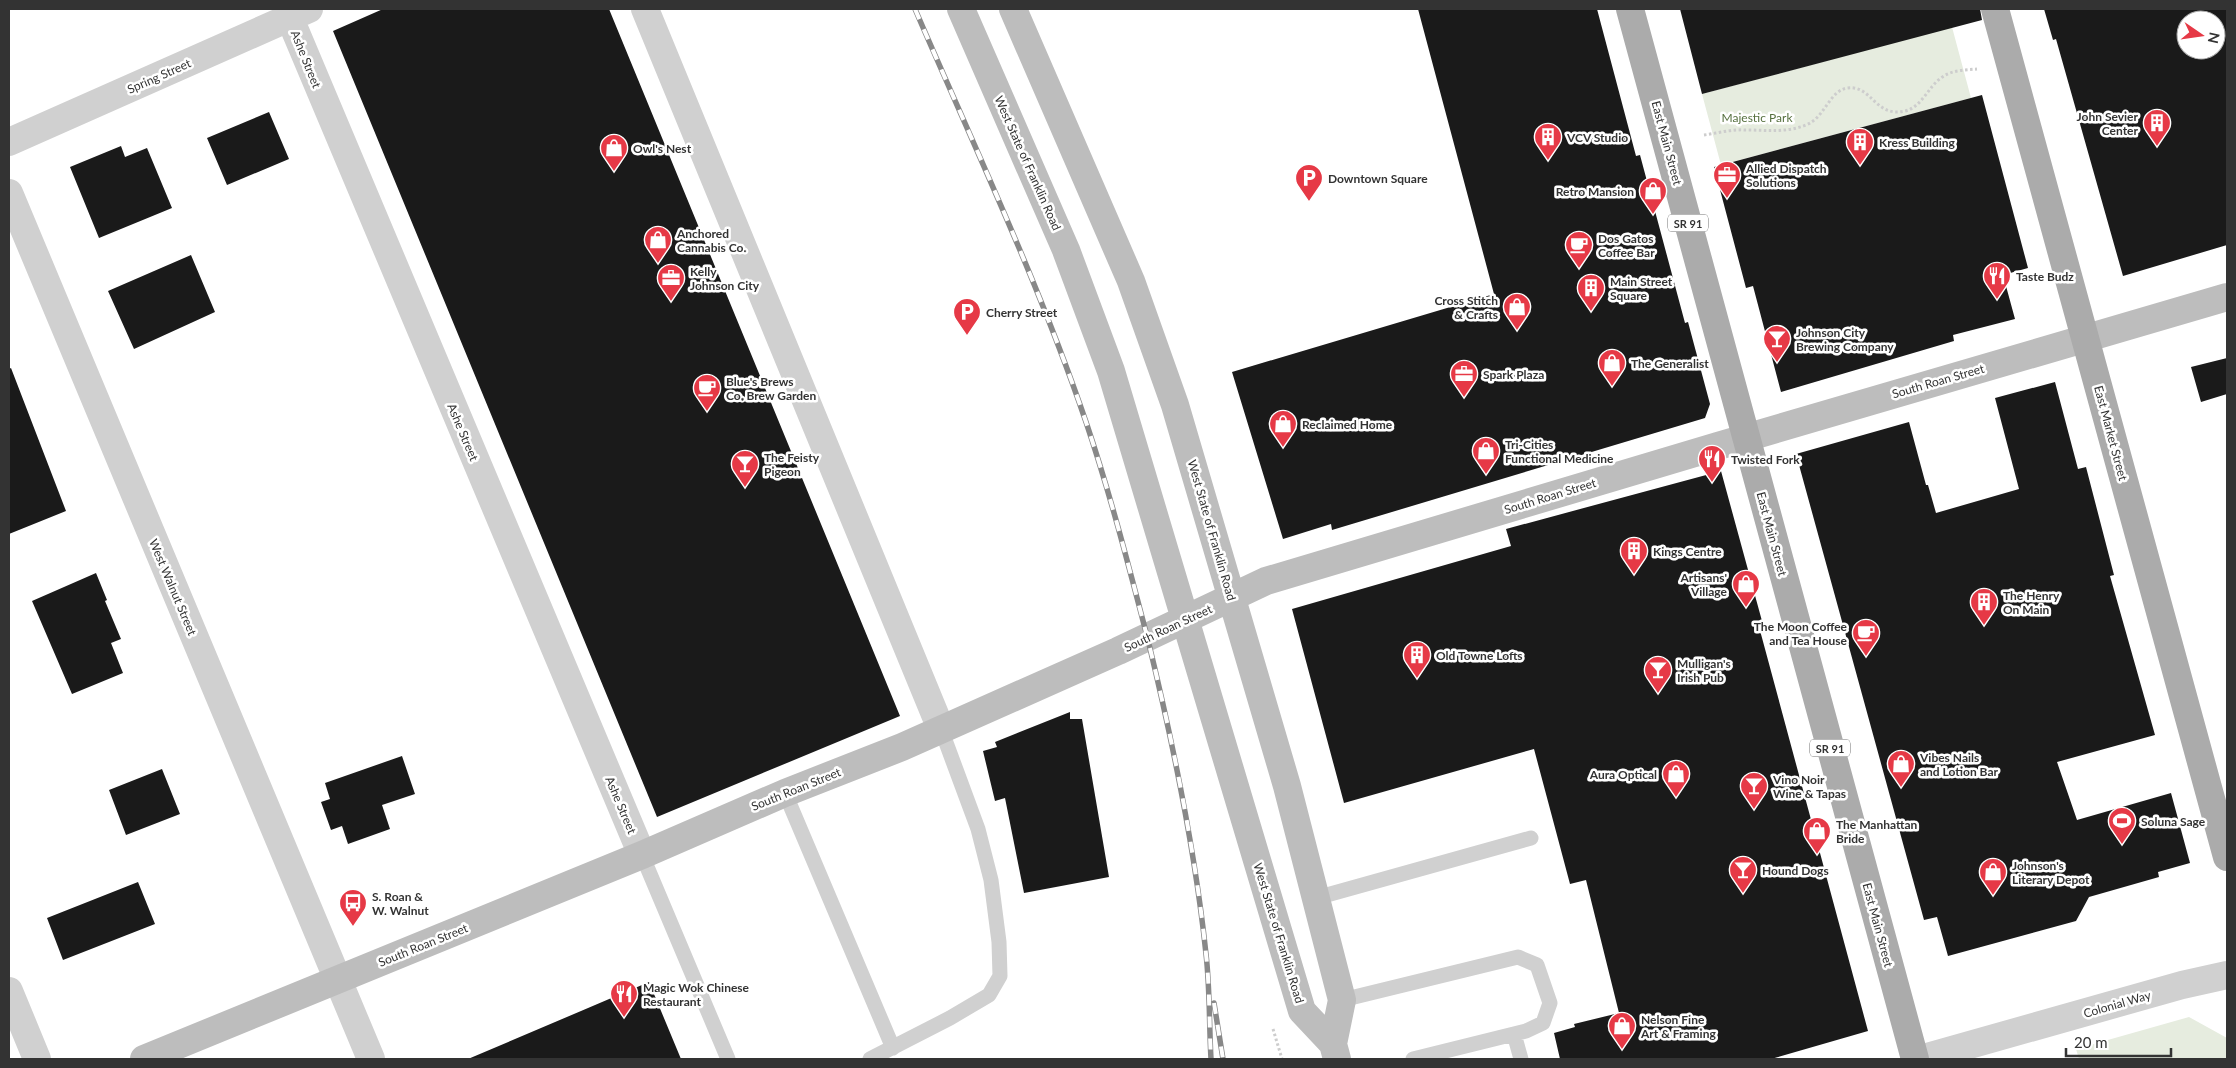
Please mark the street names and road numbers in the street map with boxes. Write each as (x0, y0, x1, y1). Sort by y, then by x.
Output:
street label: Ashe Street (288, 28, 325, 91)
street label: Spring Street (125, 55, 194, 97)
street label: West State of Franklin Road (991, 93, 1065, 233)
street label: East Main Street (1649, 99, 1686, 187)
road number: SR 91 (1668, 214, 1708, 232)
street label: South Roan Street (1890, 360, 1987, 401)
street label: East Market Street (2091, 384, 2131, 483)
street label: Ashe Street (444, 401, 482, 464)
street label: West State of Franklin Road (1185, 458, 1239, 602)
street label: South Roan Street (1502, 475, 1598, 517)
street label: East Main Street (1754, 490, 1791, 578)
street label: West Walnut Street (146, 536, 200, 638)
street label: South Roan Street (1122, 601, 1215, 655)
road number: SR 91 (1810, 740, 1850, 756)
street label: South Roan Street (749, 764, 844, 814)
street label: Ashe Street (602, 774, 640, 837)
street label: West State of Franklin Road (1251, 861, 1307, 1005)
street label: East Main Street (1860, 881, 1897, 969)
street label: South Roan Street (376, 920, 471, 970)
street label: Colonial Way (2082, 987, 2153, 1021)

